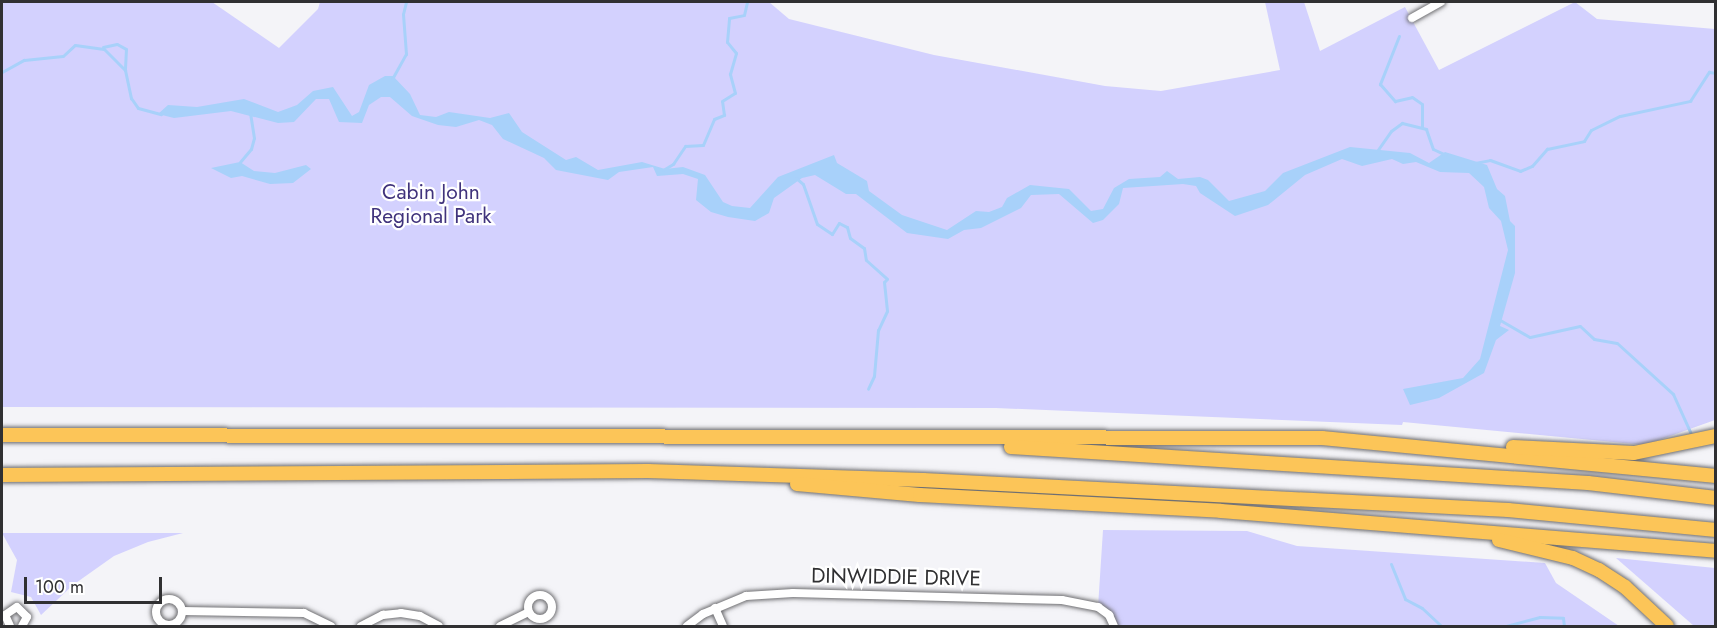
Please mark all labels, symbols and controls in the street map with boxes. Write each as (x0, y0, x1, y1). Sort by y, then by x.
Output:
park label: Cabin John Regional Park (370, 179, 492, 229)
street label: DINWIDDIE DRIVE (811, 563, 981, 591)
scale bar (27, 565, 165, 603)
text: 100 m (35, 574, 84, 600)

